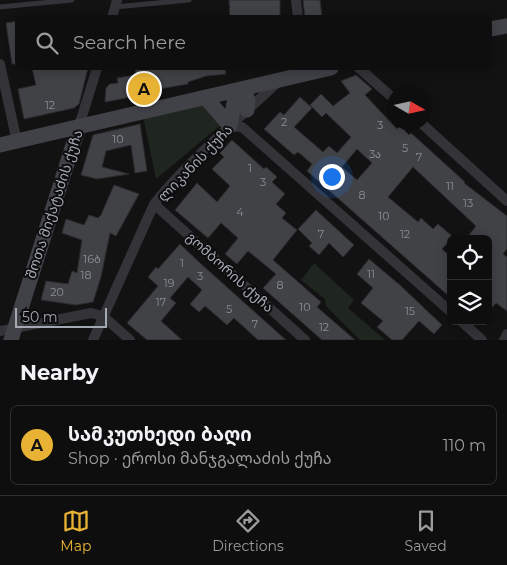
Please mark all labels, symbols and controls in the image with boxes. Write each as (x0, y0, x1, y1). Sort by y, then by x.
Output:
search box (15, 15, 492, 70)
icon: search (33, 29, 61, 57)
text: Search here (73, 31, 186, 54)
pin: A (128, 70, 160, 108)
north arrow (387, 85, 432, 130)
house number: 12 (45, 98, 55, 112)
house number: 2 (281, 115, 287, 129)
house number: 3 (377, 118, 383, 132)
street label: ლიკანის ქუჩა (154, 121, 236, 205)
street label: შოთა მიქატაძის ქუჩა (21, 127, 87, 281)
house number: 10 (112, 132, 124, 146)
house number: 5 (402, 141, 408, 155)
house number: 3ა (369, 147, 381, 161)
house number: 7 (416, 150, 422, 164)
house number: 1 (248, 161, 252, 175)
your location (319, 164, 345, 190)
house number: 3 (260, 175, 266, 189)
house number: 11 (446, 179, 454, 193)
house number: 8 (358, 188, 366, 202)
house number: 13 (463, 196, 473, 210)
house number: 4 (236, 205, 244, 219)
house number: 10 (378, 209, 390, 223)
house number: 7 (318, 227, 324, 241)
house number: 12 (400, 227, 410, 241)
street label: გომბორის ქუჩა (182, 228, 278, 316)
map controls (447, 235, 492, 325)
button: locate (447, 235, 492, 280)
house number: 16ბ (83, 252, 101, 266)
house number: 1 (180, 256, 184, 270)
house number: 11 (367, 267, 375, 281)
house number: 18 (81, 268, 92, 282)
house number: 3 (197, 269, 203, 283)
house number: 19 (164, 276, 175, 290)
house number: 8 (276, 278, 284, 292)
button: layers (447, 280, 492, 325)
house number: 20 (50, 285, 64, 299)
house number: 17 (156, 295, 166, 309)
house number: 10 (299, 300, 311, 314)
house number: 5 (226, 302, 232, 316)
house number: 15 (405, 304, 415, 318)
scale bar (15, 305, 108, 328)
text: 50 m (22, 308, 58, 326)
house number: 7 (252, 317, 258, 331)
house number: 12 (319, 320, 329, 334)
text: Nearby (20, 360, 99, 385)
text: სამკუთხედი ბაღი (68, 423, 252, 446)
text: A (31, 436, 43, 455)
text: 110 m (443, 436, 486, 455)
text: Shop · ეროსი მანჯგალაძის ქუჩა (68, 449, 332, 468)
tab: Map (60, 507, 91, 555)
tab: Directions (212, 507, 284, 555)
tab: Saved (405, 507, 447, 555)

